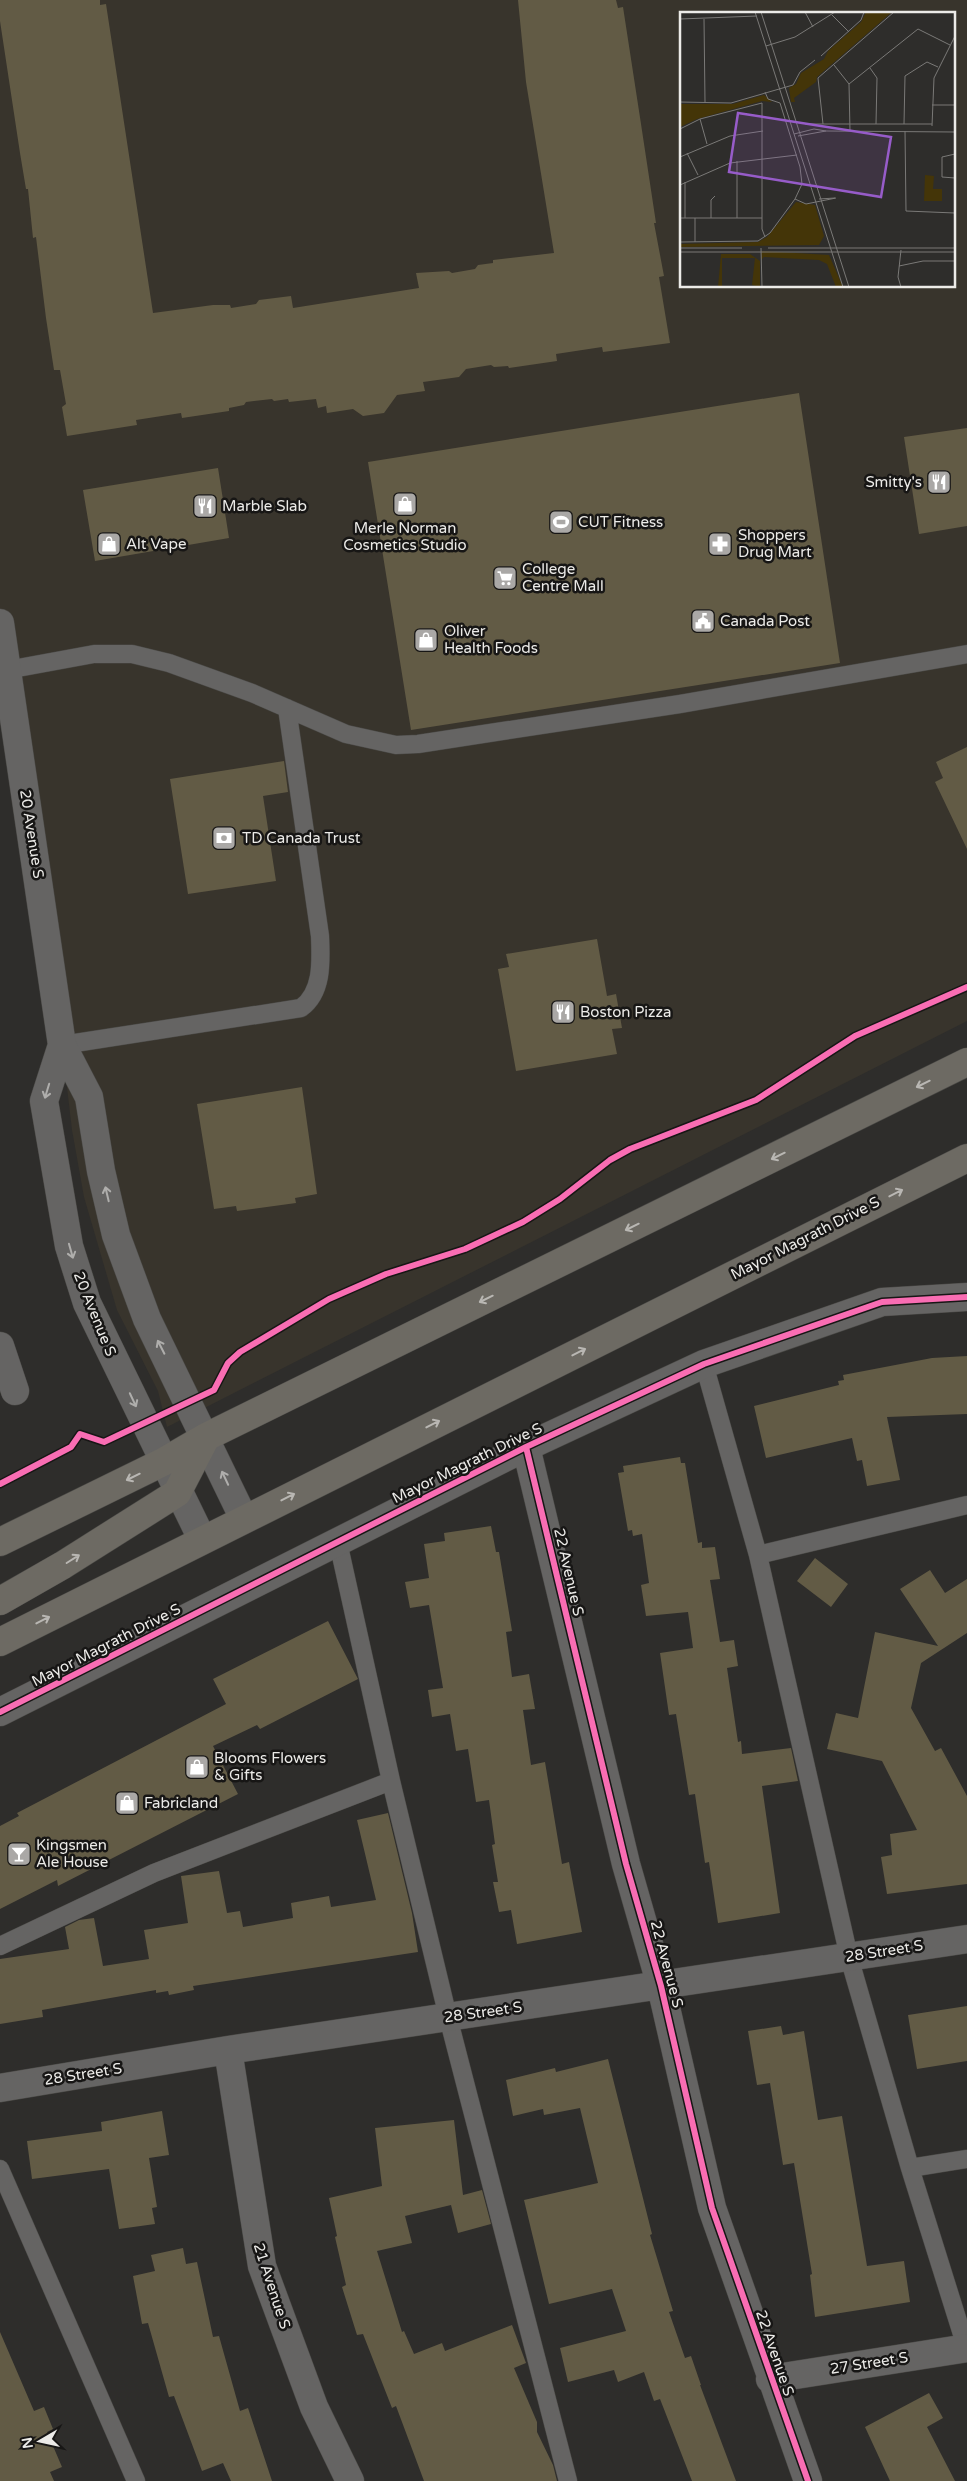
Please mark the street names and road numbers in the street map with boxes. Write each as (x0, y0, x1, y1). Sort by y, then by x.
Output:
street label: 20 Avenue S (16, 788, 48, 880)
street label: Mayor Magrath Drive S (728, 1193, 882, 1283)
street label: 20 Avenue S (70, 1269, 120, 1359)
street label: Mayor Magrath Drive S (389, 1419, 545, 1507)
street label: 22 Avenue S (550, 1526, 588, 1618)
street label: Mayor Magrath Drive S (29, 1600, 183, 1690)
street label: 22 Avenue S (647, 1918, 687, 2010)
street label: 28 Street S (844, 1936, 924, 1966)
street label: 28 Street S (443, 1998, 523, 2026)
street label: 28 Street S (43, 2059, 123, 2089)
street label: 21 Avenue S (250, 2241, 294, 2331)
street label: 22 Avenue S (752, 2308, 798, 2398)
street label: 27 Street S (829, 2348, 909, 2378)

